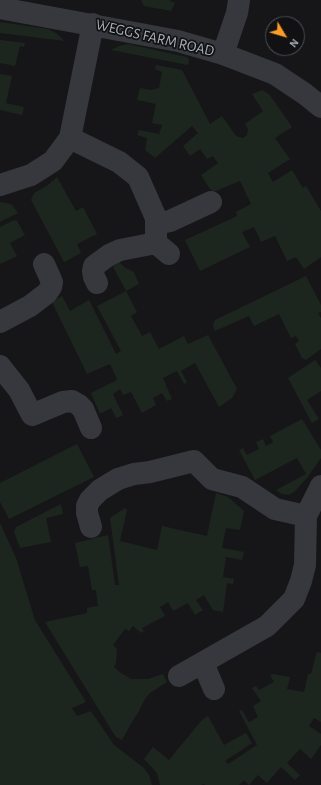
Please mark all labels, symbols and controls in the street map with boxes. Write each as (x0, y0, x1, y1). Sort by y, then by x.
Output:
street label: WEGGS FARM ROAD (94, 16, 216, 60)
north arrow (265, 16, 305, 56)
text: N (287, 37, 301, 49)

